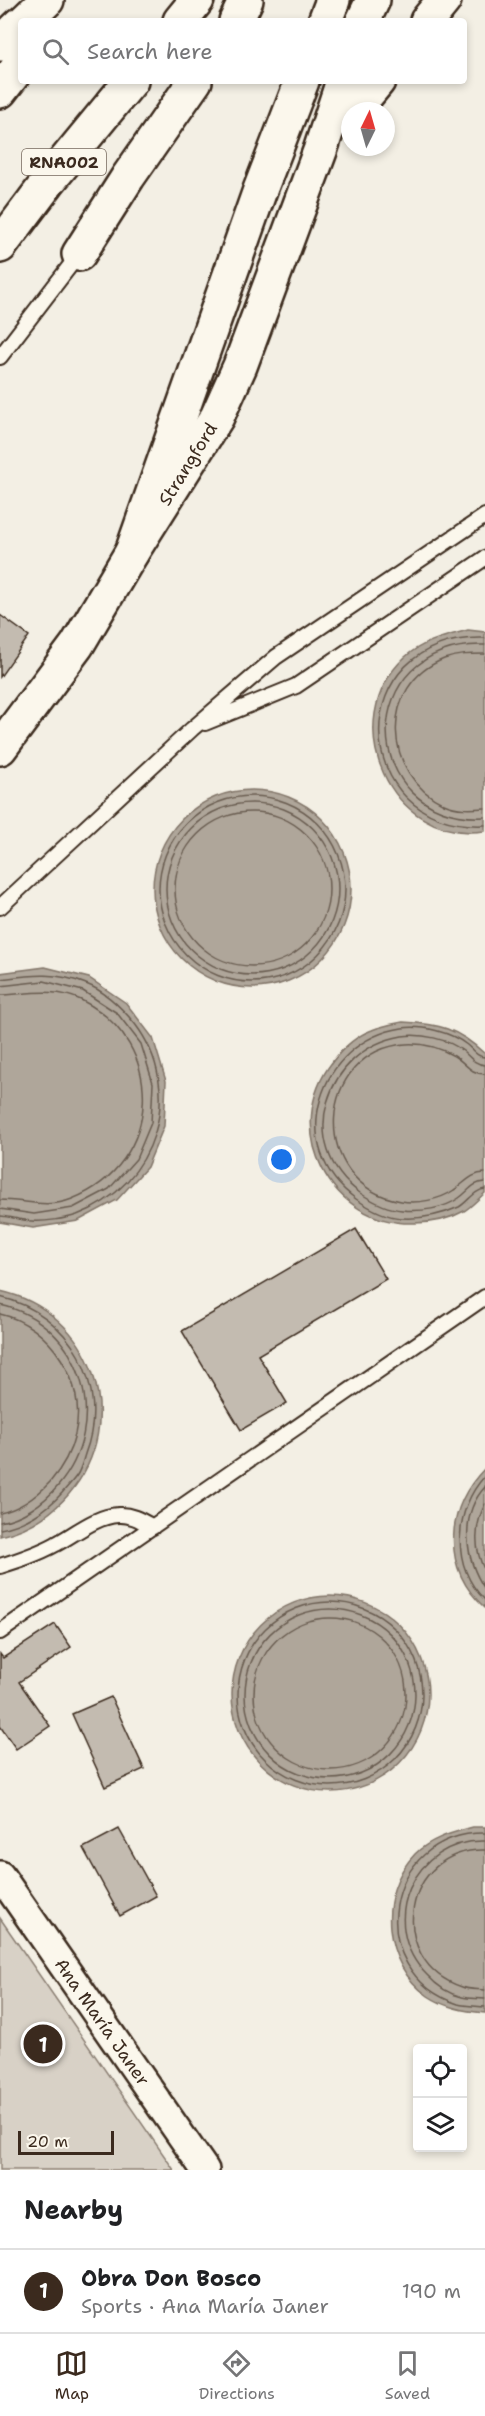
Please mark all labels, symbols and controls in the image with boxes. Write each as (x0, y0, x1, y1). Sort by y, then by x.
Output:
search box (18, 18, 467, 84)
icon: search (39, 35, 72, 68)
text: Search here (87, 37, 213, 66)
north arrow (341, 102, 395, 156)
road number: RNA002 (22, 149, 106, 175)
street label: Strangford (153, 418, 223, 510)
your location (267, 1145, 296, 1174)
street label: Ana María Janer (49, 1953, 155, 2091)
pin: 1 (24, 2022, 63, 2066)
map controls (413, 2044, 467, 2152)
button: locate (413, 2044, 467, 2098)
button: layers (413, 2098, 467, 2152)
scale bar (18, 2128, 114, 2156)
text: 20 m (27, 2131, 68, 2152)
text: Nearby (24, 2192, 123, 2227)
text: Obra Don Bosco (81, 2264, 261, 2293)
text: 1 (39, 2278, 48, 2304)
text: 190 m (402, 2278, 461, 2304)
text: Sports · Ana María Janer (81, 2293, 329, 2319)
tab: Map (55, 2347, 89, 2404)
tab: Directions (199, 2347, 275, 2404)
tab: Saved (385, 2347, 430, 2404)

